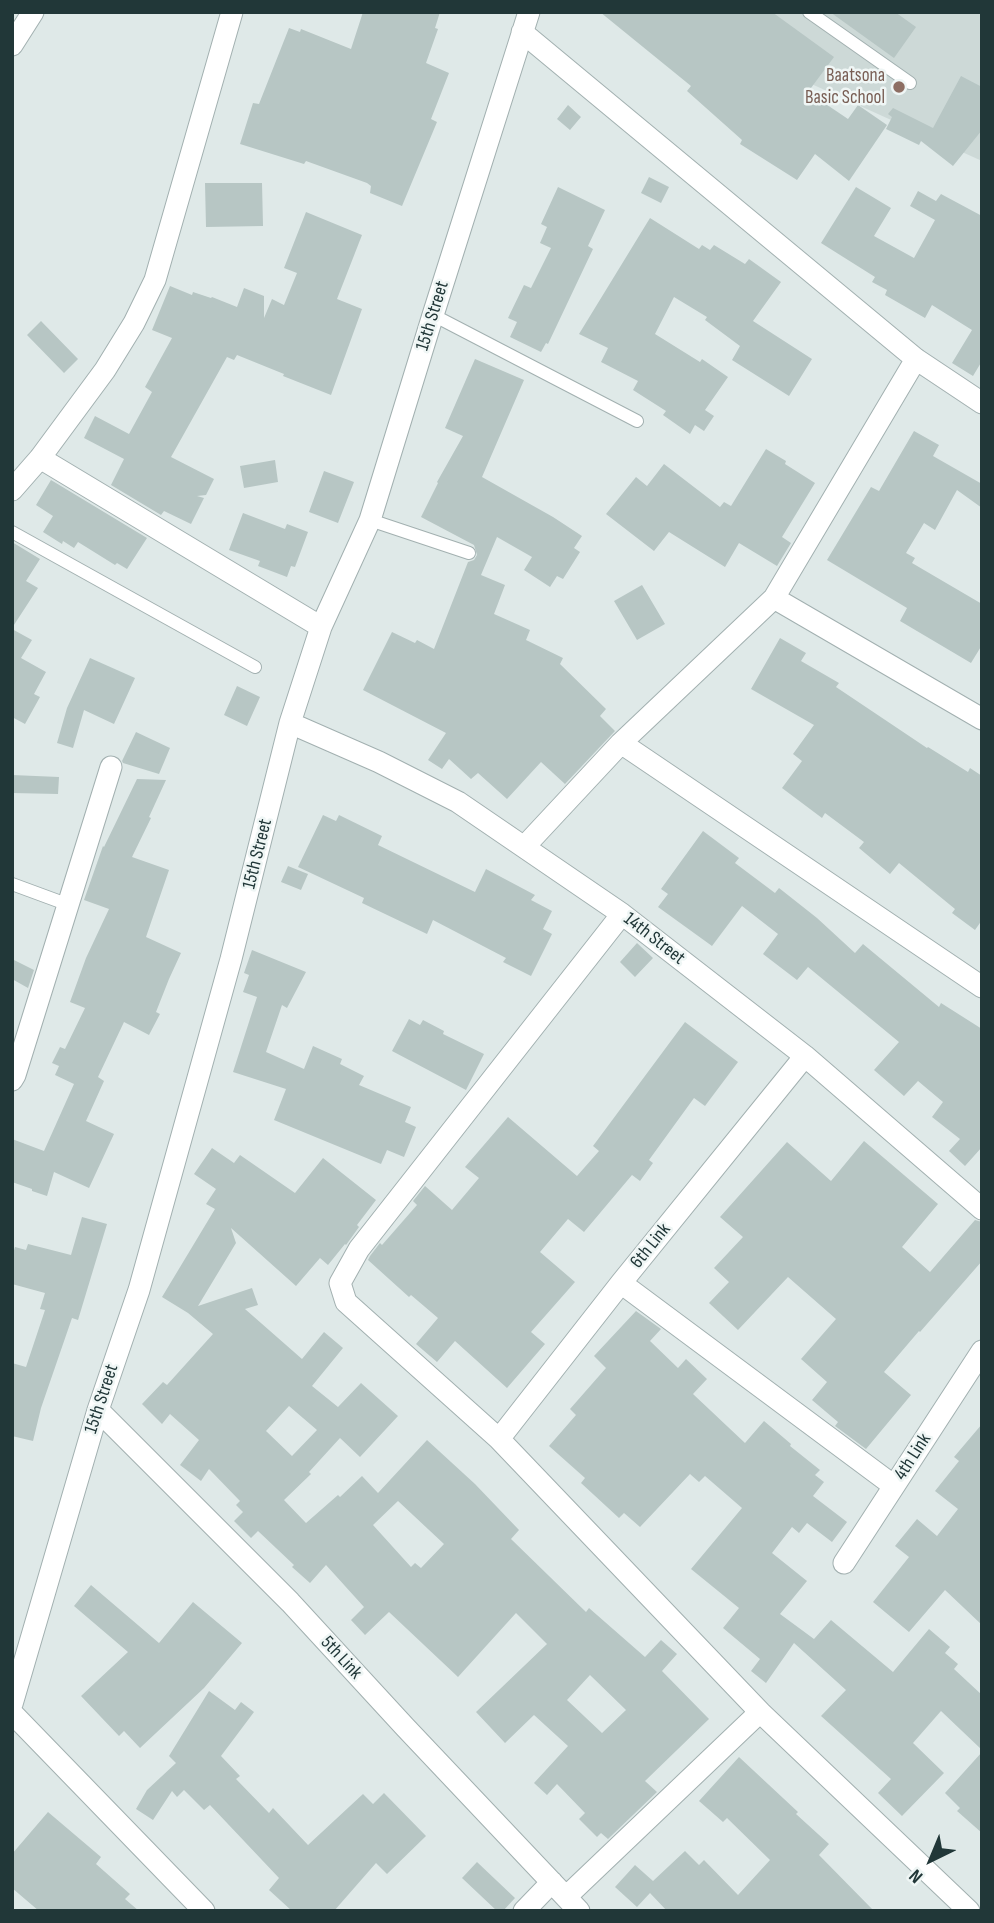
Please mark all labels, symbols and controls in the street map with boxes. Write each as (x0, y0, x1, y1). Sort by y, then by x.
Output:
place label: Baatsona Basic School (805, 65, 885, 109)
marker: Baatsona Basic School (891, 79, 907, 95)
street label: 15th Street (412, 279, 454, 353)
street label: 15th Street (238, 817, 278, 891)
street label: 14th Street (619, 908, 689, 970)
street label: 6th Link (626, 1219, 676, 1273)
street label: 15th Street (80, 1362, 124, 1436)
street label: 4th Link (890, 1429, 936, 1485)
street label: 5th Link (315, 1632, 367, 1684)
north arrow (896, 1825, 966, 1895)
text: N (905, 1864, 928, 1888)

